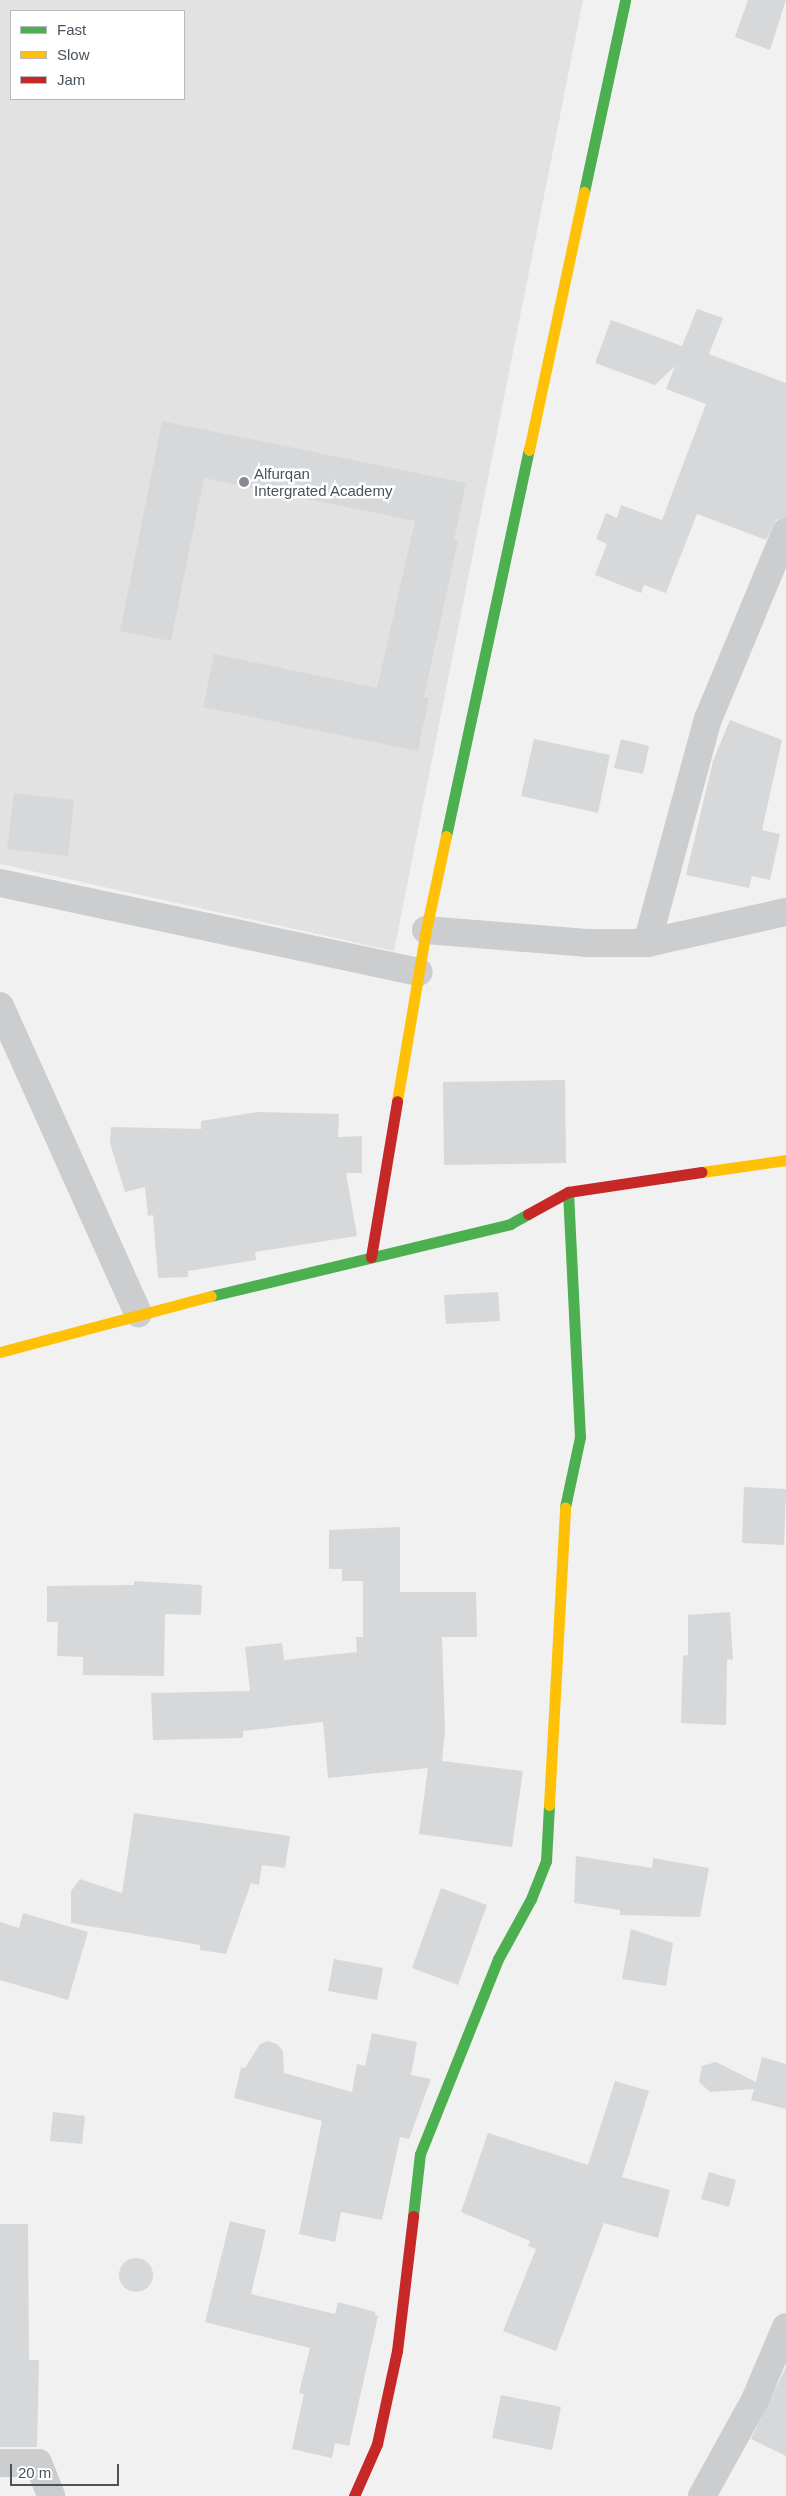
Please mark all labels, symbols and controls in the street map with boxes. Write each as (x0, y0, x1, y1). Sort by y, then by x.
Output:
legend (10, 10, 185, 100)
text: Fast (57, 21, 86, 38)
text: Slow (57, 46, 90, 63)
text: Jam (57, 71, 85, 88)
place label: Alfurqan Intergrated Academy (254, 464, 393, 499)
marker: Alfurqan Intergrated Academy (238, 476, 250, 488)
scale bar (12, 2454, 121, 2486)
text: 20 m (18, 2464, 51, 2481)

